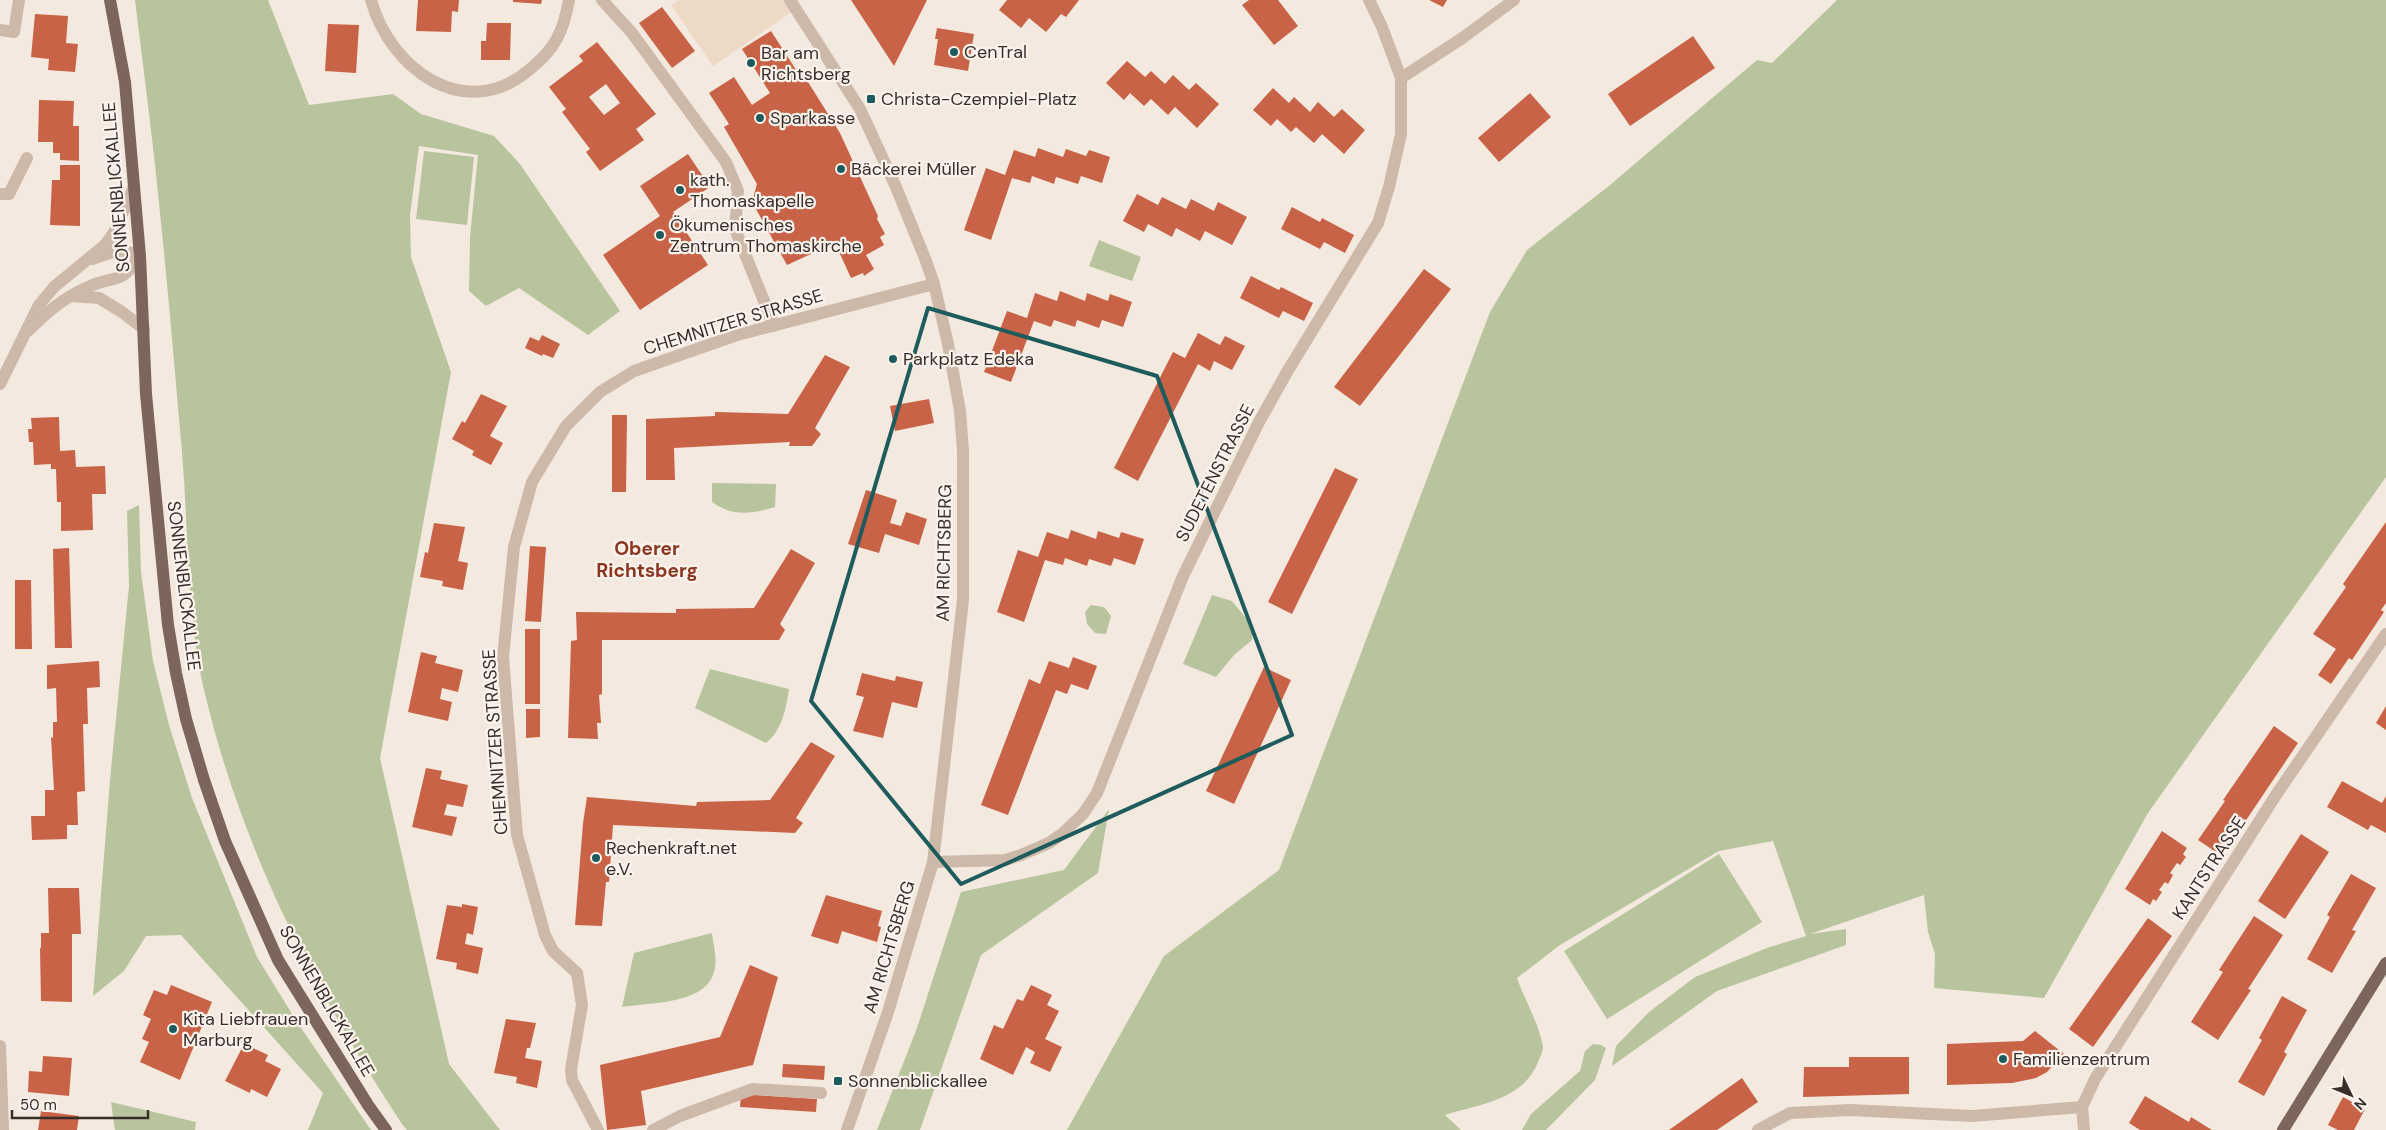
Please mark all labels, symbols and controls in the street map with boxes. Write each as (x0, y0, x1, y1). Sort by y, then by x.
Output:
place label: CenTral (964, 40, 1027, 64)
place label: Bar am Richtsberg (761, 41, 851, 86)
marker: CenTral (948, 46, 960, 58)
marker: Bar am Richtsberg (745, 57, 757, 69)
place label: Christa-Czempiel-Platz (881, 87, 1077, 111)
marker: Christa-Czempiel-Platz (865, 93, 877, 105)
street label: SONNENBLICKALLEE (97, 101, 135, 273)
place label: Sparkasse (770, 106, 855, 130)
marker: Sparkasse (754, 112, 766, 124)
place label: Bäckerei Müller (851, 157, 977, 181)
marker: Bäckerei Müller (835, 163, 847, 175)
place label: kath. Thomaskapelle (690, 168, 815, 213)
marker: kath. Thomaskapelle (674, 184, 686, 196)
place label: Ökumenisches Zentrum Thomaskirche (670, 213, 862, 258)
marker: Ökumenisches Zentrum Thomaskirche (654, 229, 666, 241)
street label: CHEMNITZER STRASSE (640, 283, 826, 361)
place label: Parkplatz Edeka (903, 347, 1034, 371)
marker: Parkplatz Edeka (887, 353, 899, 365)
street label: SUDETENSTRASSE (1170, 400, 1260, 546)
street label: AM RICHTSBERG (931, 484, 957, 622)
street label: SONNENBLICKALLEE (162, 500, 206, 672)
district label: Oberer Richtsberg (596, 536, 698, 583)
street label: CHEMNITZER STRASSE (477, 648, 513, 836)
street label: KANTSTRASSE (2167, 812, 2251, 924)
place label: Rechenkraft.net e.V. (606, 836, 737, 881)
marker: Rechenkraft.net e.V. (590, 852, 602, 864)
street label: AM RICHTSBERG (857, 878, 921, 1016)
street label: SONNENBLICKALLEE (274, 921, 380, 1081)
place label: Kita Liebfrauen Marburg (183, 1007, 308, 1052)
marker: Kita Liebfrauen Marburg (167, 1023, 179, 1035)
place label: Familienzentrum (2013, 1047, 2150, 1071)
marker: Familienzentrum (1997, 1053, 2009, 1065)
place label: Sonnenblickallee (848, 1069, 988, 1093)
north arrow (2326, 1070, 2376, 1120)
marker: Sonnenblickallee (832, 1075, 844, 1087)
scale bar (12, 1088, 149, 1120)
text: N (2350, 1094, 2371, 1114)
text: 50 m (20, 1095, 57, 1115)

